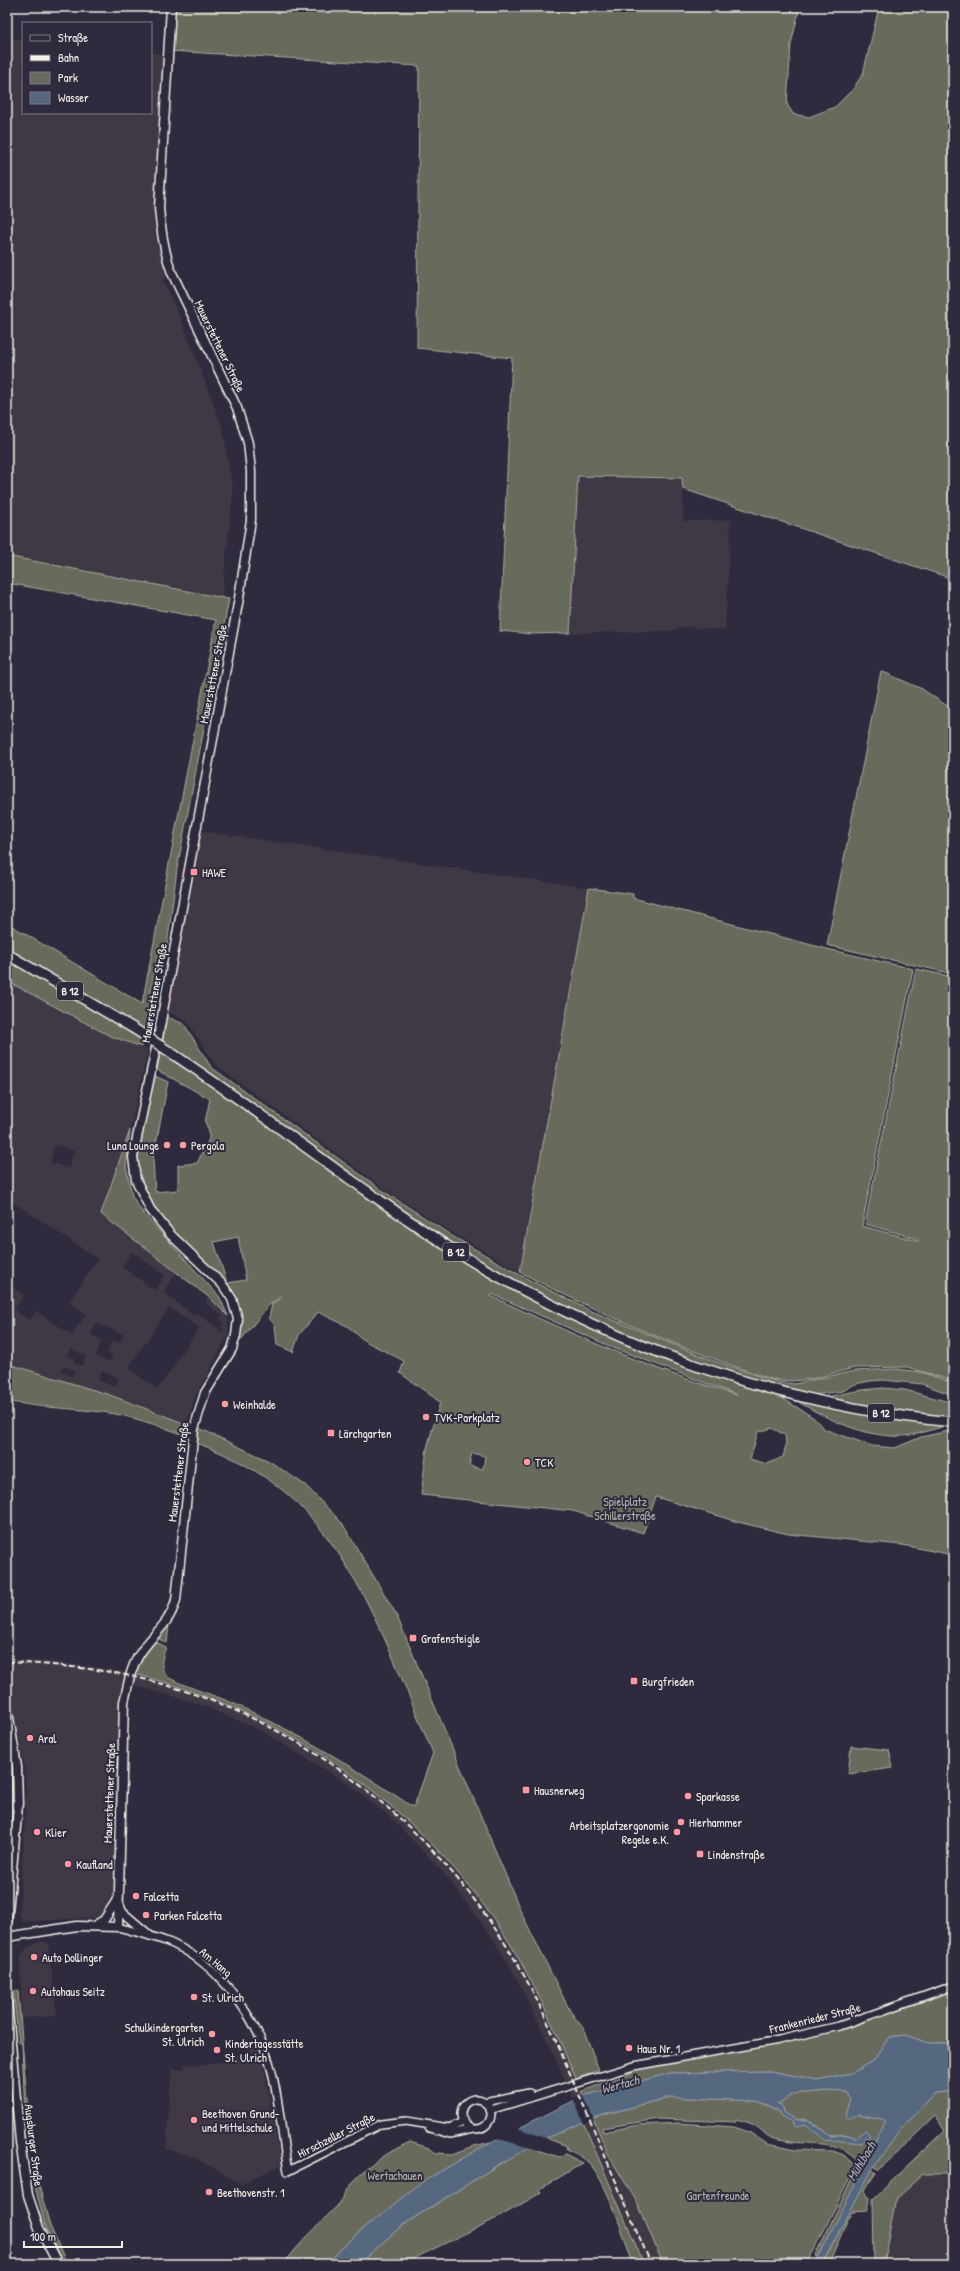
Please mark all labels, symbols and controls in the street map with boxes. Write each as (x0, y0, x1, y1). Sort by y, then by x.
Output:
legend (22, 22, 152, 114)
text: Straße (58, 29, 88, 46)
text: Bahn (58, 49, 79, 66)
text: Park (58, 69, 78, 86)
text: Wasser (58, 89, 89, 106)
street label: Mauerstettener Straße (190, 297, 250, 395)
street label: Mauerstettener Straße (195, 623, 231, 725)
place label: HAWE (202, 864, 227, 881)
marker: HAWE (189, 867, 199, 877)
street label: Mauerstettener Straße (137, 942, 171, 1044)
road number: B 12 (57, 982, 83, 1000)
place label: Luna Lounge (107, 1137, 159, 1154)
place label: Pergola (191, 1137, 225, 1154)
marker: Luna Lounge (162, 1140, 172, 1150)
marker: Pergola (178, 1140, 188, 1150)
road number: B 12 (443, 1243, 469, 1261)
place label: Weinhalde (233, 1396, 276, 1413)
marker: Weinhalde (220, 1399, 230, 1409)
road number: B 12 (868, 1404, 894, 1422)
place label: TVK-Parkplatz (434, 1409, 500, 1426)
marker: TVK-Parkplatz (421, 1412, 431, 1422)
street label: Mauerstettener Straße (163, 1421, 193, 1523)
place label: Lärchgarten (339, 1425, 391, 1442)
marker: Lärchgarten (326, 1428, 336, 1438)
place label: TCK (535, 1454, 554, 1471)
marker: TCK (522, 1457, 532, 1467)
park label: Spielplatz Schillerstraße (594, 1493, 656, 1524)
place label: Grafensteigle (421, 1630, 480, 1647)
marker: Grafensteigle (408, 1633, 418, 1643)
place label: Burgfrieden (642, 1673, 694, 1690)
marker: Burgfrieden (629, 1676, 639, 1686)
place label: Aral (38, 1730, 57, 1747)
marker: Aral (25, 1733, 35, 1743)
street label: Mauerstettener Straße (99, 1742, 119, 1843)
place label: Hausnerweg (534, 1782, 584, 1799)
marker: Hausnerweg (521, 1785, 531, 1795)
place label: Sparkasse (696, 1788, 740, 1805)
marker: Sparkasse (683, 1791, 693, 1801)
place label: Hierhammer (689, 1814, 743, 1831)
place label: Arbeitsplatzergonomie Regele e.K. (570, 1817, 669, 1848)
marker: Hierhammer (676, 1817, 686, 1827)
place label: Klier (45, 1824, 67, 1841)
marker: Klier (32, 1827, 42, 1837)
marker: Arbeitsplatzergonomie Regele e.K. (672, 1827, 682, 1837)
place label: Lindenstraße (708, 1846, 765, 1863)
marker: Lindenstraße (695, 1849, 705, 1859)
place label: Kaufland (76, 1856, 113, 1873)
marker: Kaufland (63, 1859, 73, 1869)
place label: Falcetta (143, 1888, 179, 1905)
marker: Falcetta (131, 1891, 141, 1901)
place label: Parken Falcetta (154, 1907, 222, 1924)
marker: Parken Falcetta (141, 1910, 151, 1920)
street label: Am Hang (196, 1943, 236, 1981)
place label: Auto Dollinger (42, 1949, 103, 1966)
marker: Auto Dollinger (29, 1952, 39, 1962)
place label: Autohaus Seitz (41, 1983, 105, 2000)
marker: Autohaus Seitz (28, 1986, 38, 1996)
place label: St. Ulrich (202, 1989, 244, 2006)
marker: St. Ulrich (189, 1992, 199, 2002)
street label: Frankenrieder Straße (767, 1998, 863, 2038)
place label: Schulkindergarten St. Ulrich (125, 2019, 204, 2050)
marker: Schulkindergarten St. Ulrich (207, 2029, 217, 2039)
place label: Kindertagesstätte St. Ulrich (225, 2035, 304, 2066)
place label: Haus Nr. 1 (637, 2040, 680, 2057)
marker: Haus Nr. 1 (624, 2043, 634, 2053)
marker: Kindertagesstätte St. Ulrich (212, 2045, 222, 2055)
water label: Wertach (599, 2070, 642, 2098)
street label: Augsburger Straße (21, 2103, 47, 2187)
place label: Beethoven Grund- und Mittelschule (202, 2105, 280, 2136)
street label: Hirschzeller Straße (294, 2108, 378, 2162)
marker: Beethoven Grund- und Mittelschule (189, 2115, 199, 2125)
water label: Mühlbach (842, 2137, 881, 2184)
park label: Wertachauen (367, 2167, 423, 2184)
place label: Beethovenstr. 1 (217, 2184, 285, 2201)
marker: Beethovenstr. 1 (204, 2187, 214, 2197)
park label: Gartenfreunde (687, 2187, 750, 2204)
scale bar (24, 2223, 122, 2249)
text: 100 m (30, 2228, 56, 2245)

